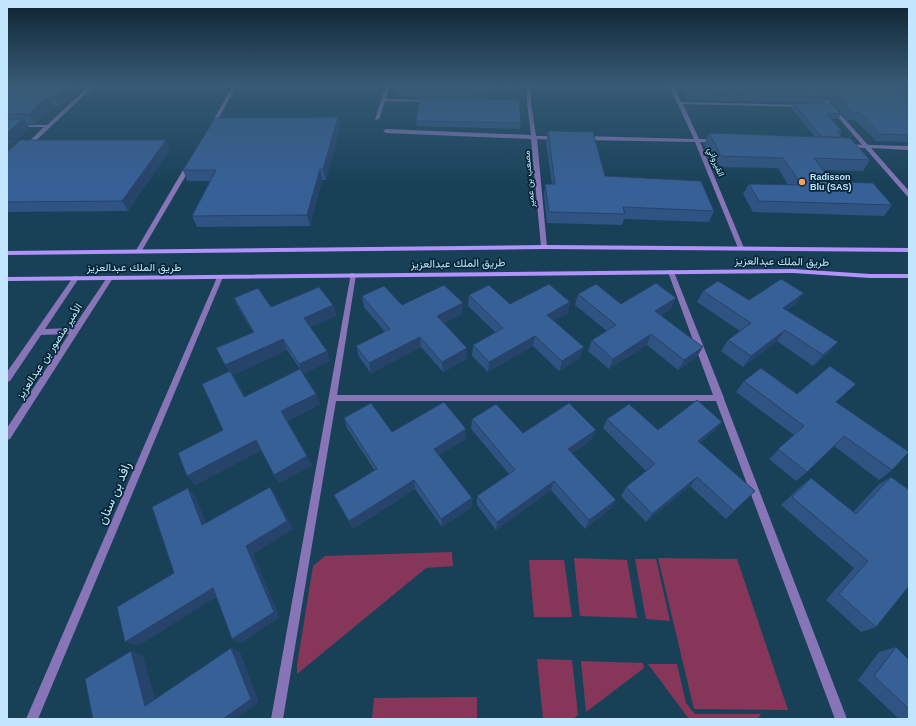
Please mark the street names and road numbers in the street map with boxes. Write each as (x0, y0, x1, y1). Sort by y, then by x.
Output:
street label: القيرواني (704, 146, 726, 179)
street label: مصعب بن عمير (522, 150, 538, 209)
street label: طريق الملك عبدالعزيز (734, 254, 829, 269)
street label: طريق الملك عبدالعزيز (410, 256, 505, 271)
street label: طريق الملك عبدالعزيز (86, 261, 181, 274)
street label: الأمير منصور بن عبدالعزيز (13, 301, 85, 402)
street label: رافد بن سنان (94, 459, 135, 527)

